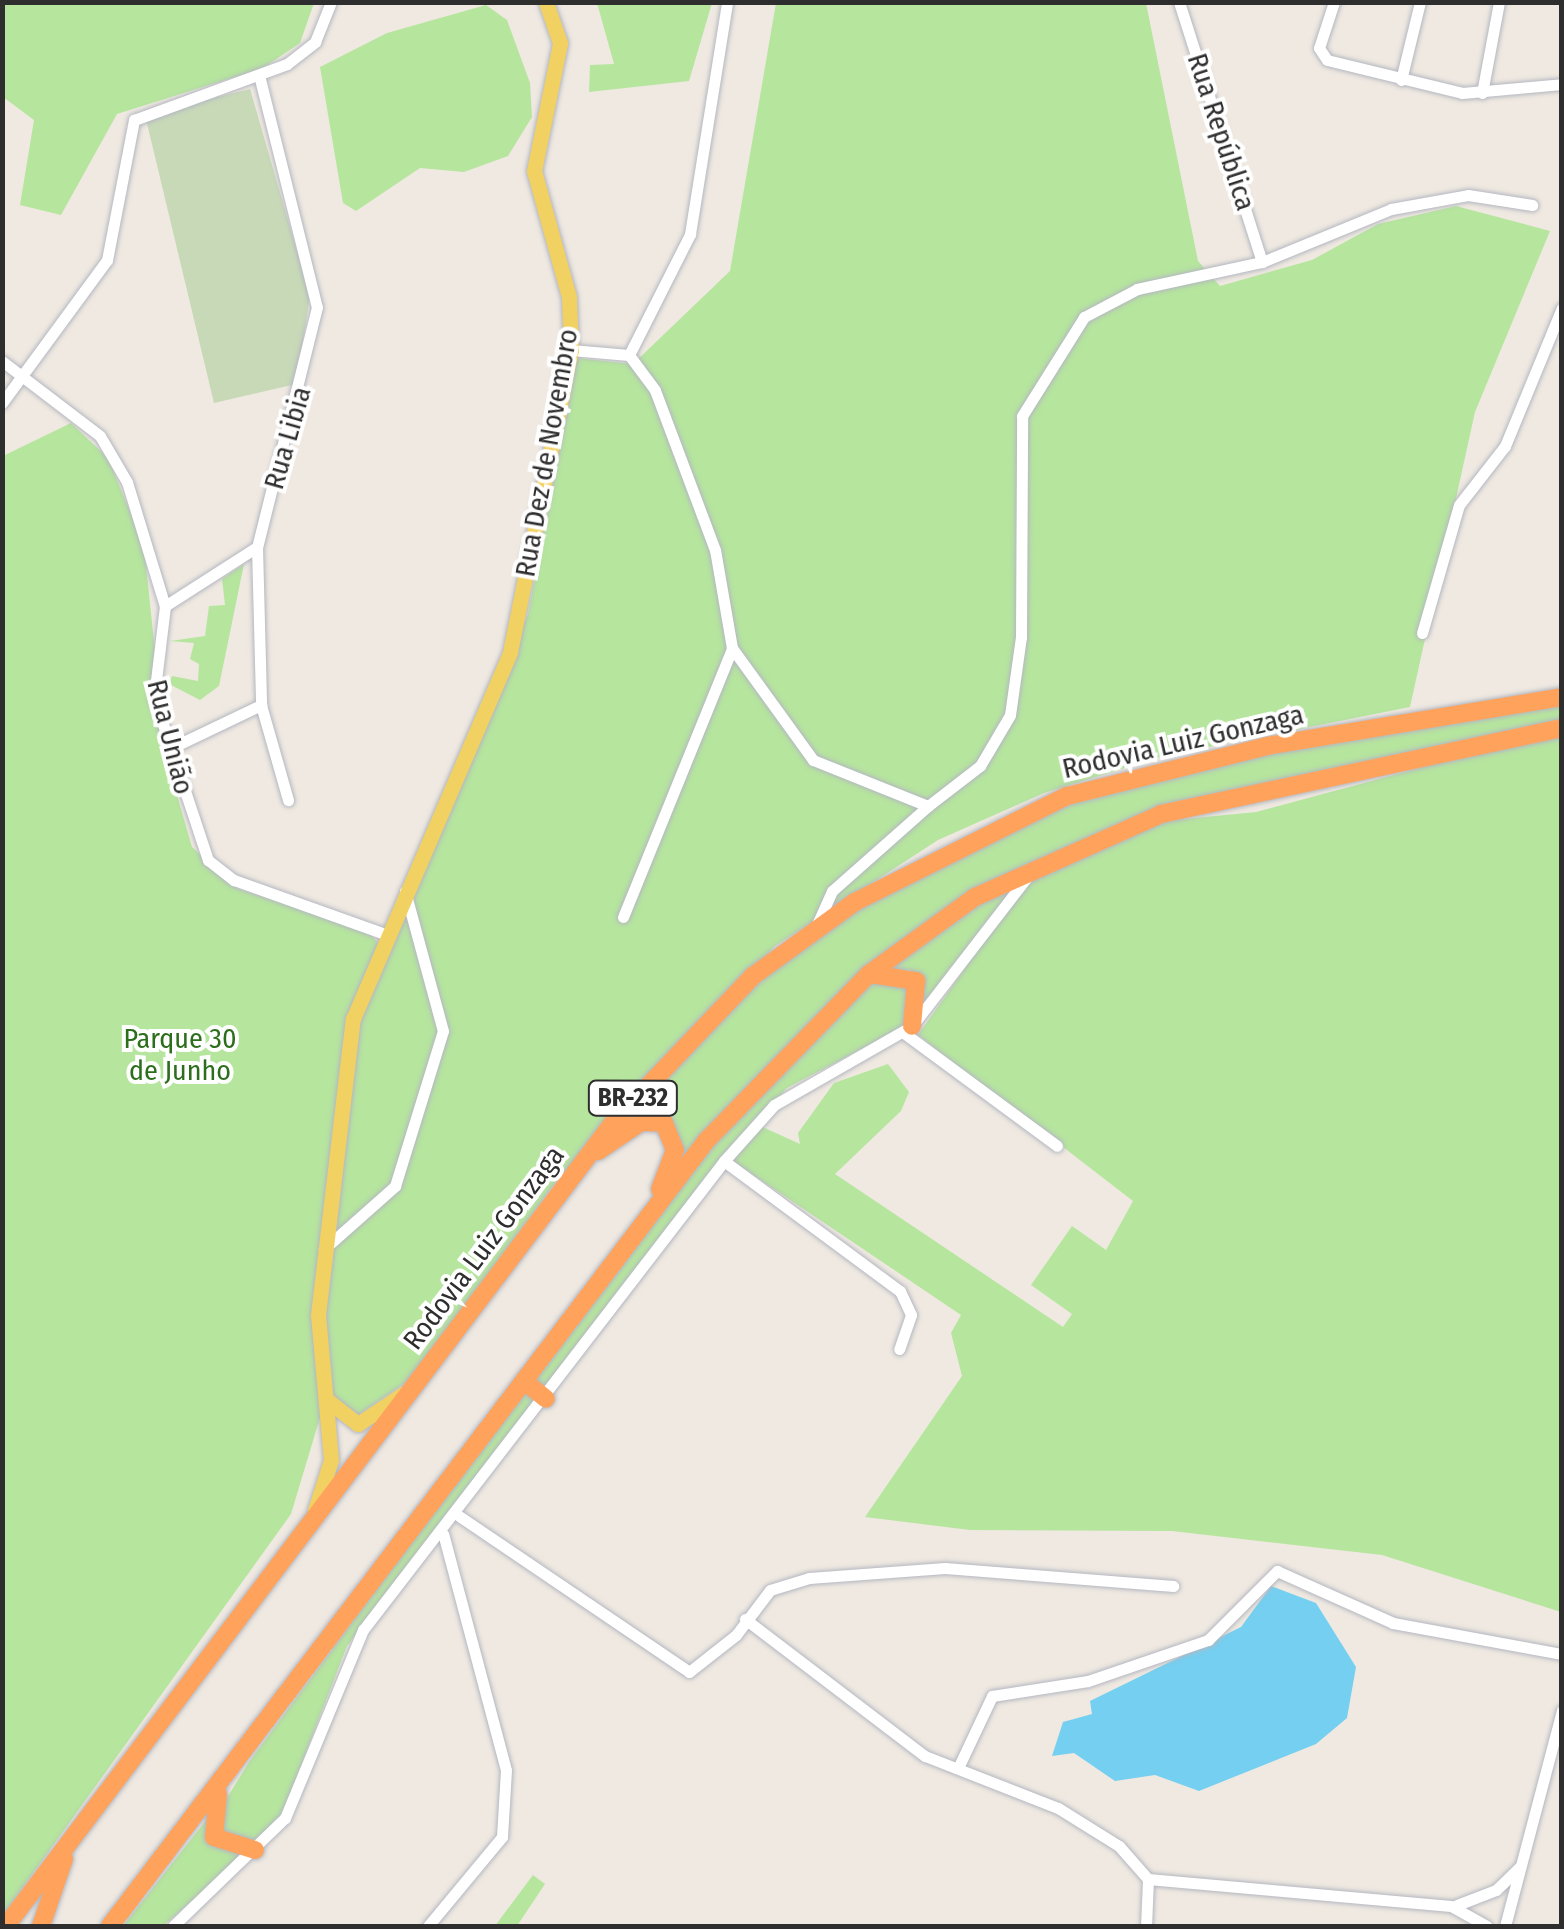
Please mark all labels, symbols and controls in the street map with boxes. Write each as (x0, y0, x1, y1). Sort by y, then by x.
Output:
street label: Rua República (1180, 49, 1262, 215)
street label: Rua Dez de Novembro (509, 326, 585, 580)
street label: Rua Libia (257, 383, 319, 493)
street label: Rua União (140, 676, 200, 798)
street label: Rodovia Luiz Gonzaga (1059, 698, 1307, 786)
park label: Parque 30 de Junho (123, 1022, 237, 1088)
road number: BR-232 (586, 1078, 680, 1118)
street label: Rodovia Luiz Gonzaga (396, 1140, 572, 1356)

